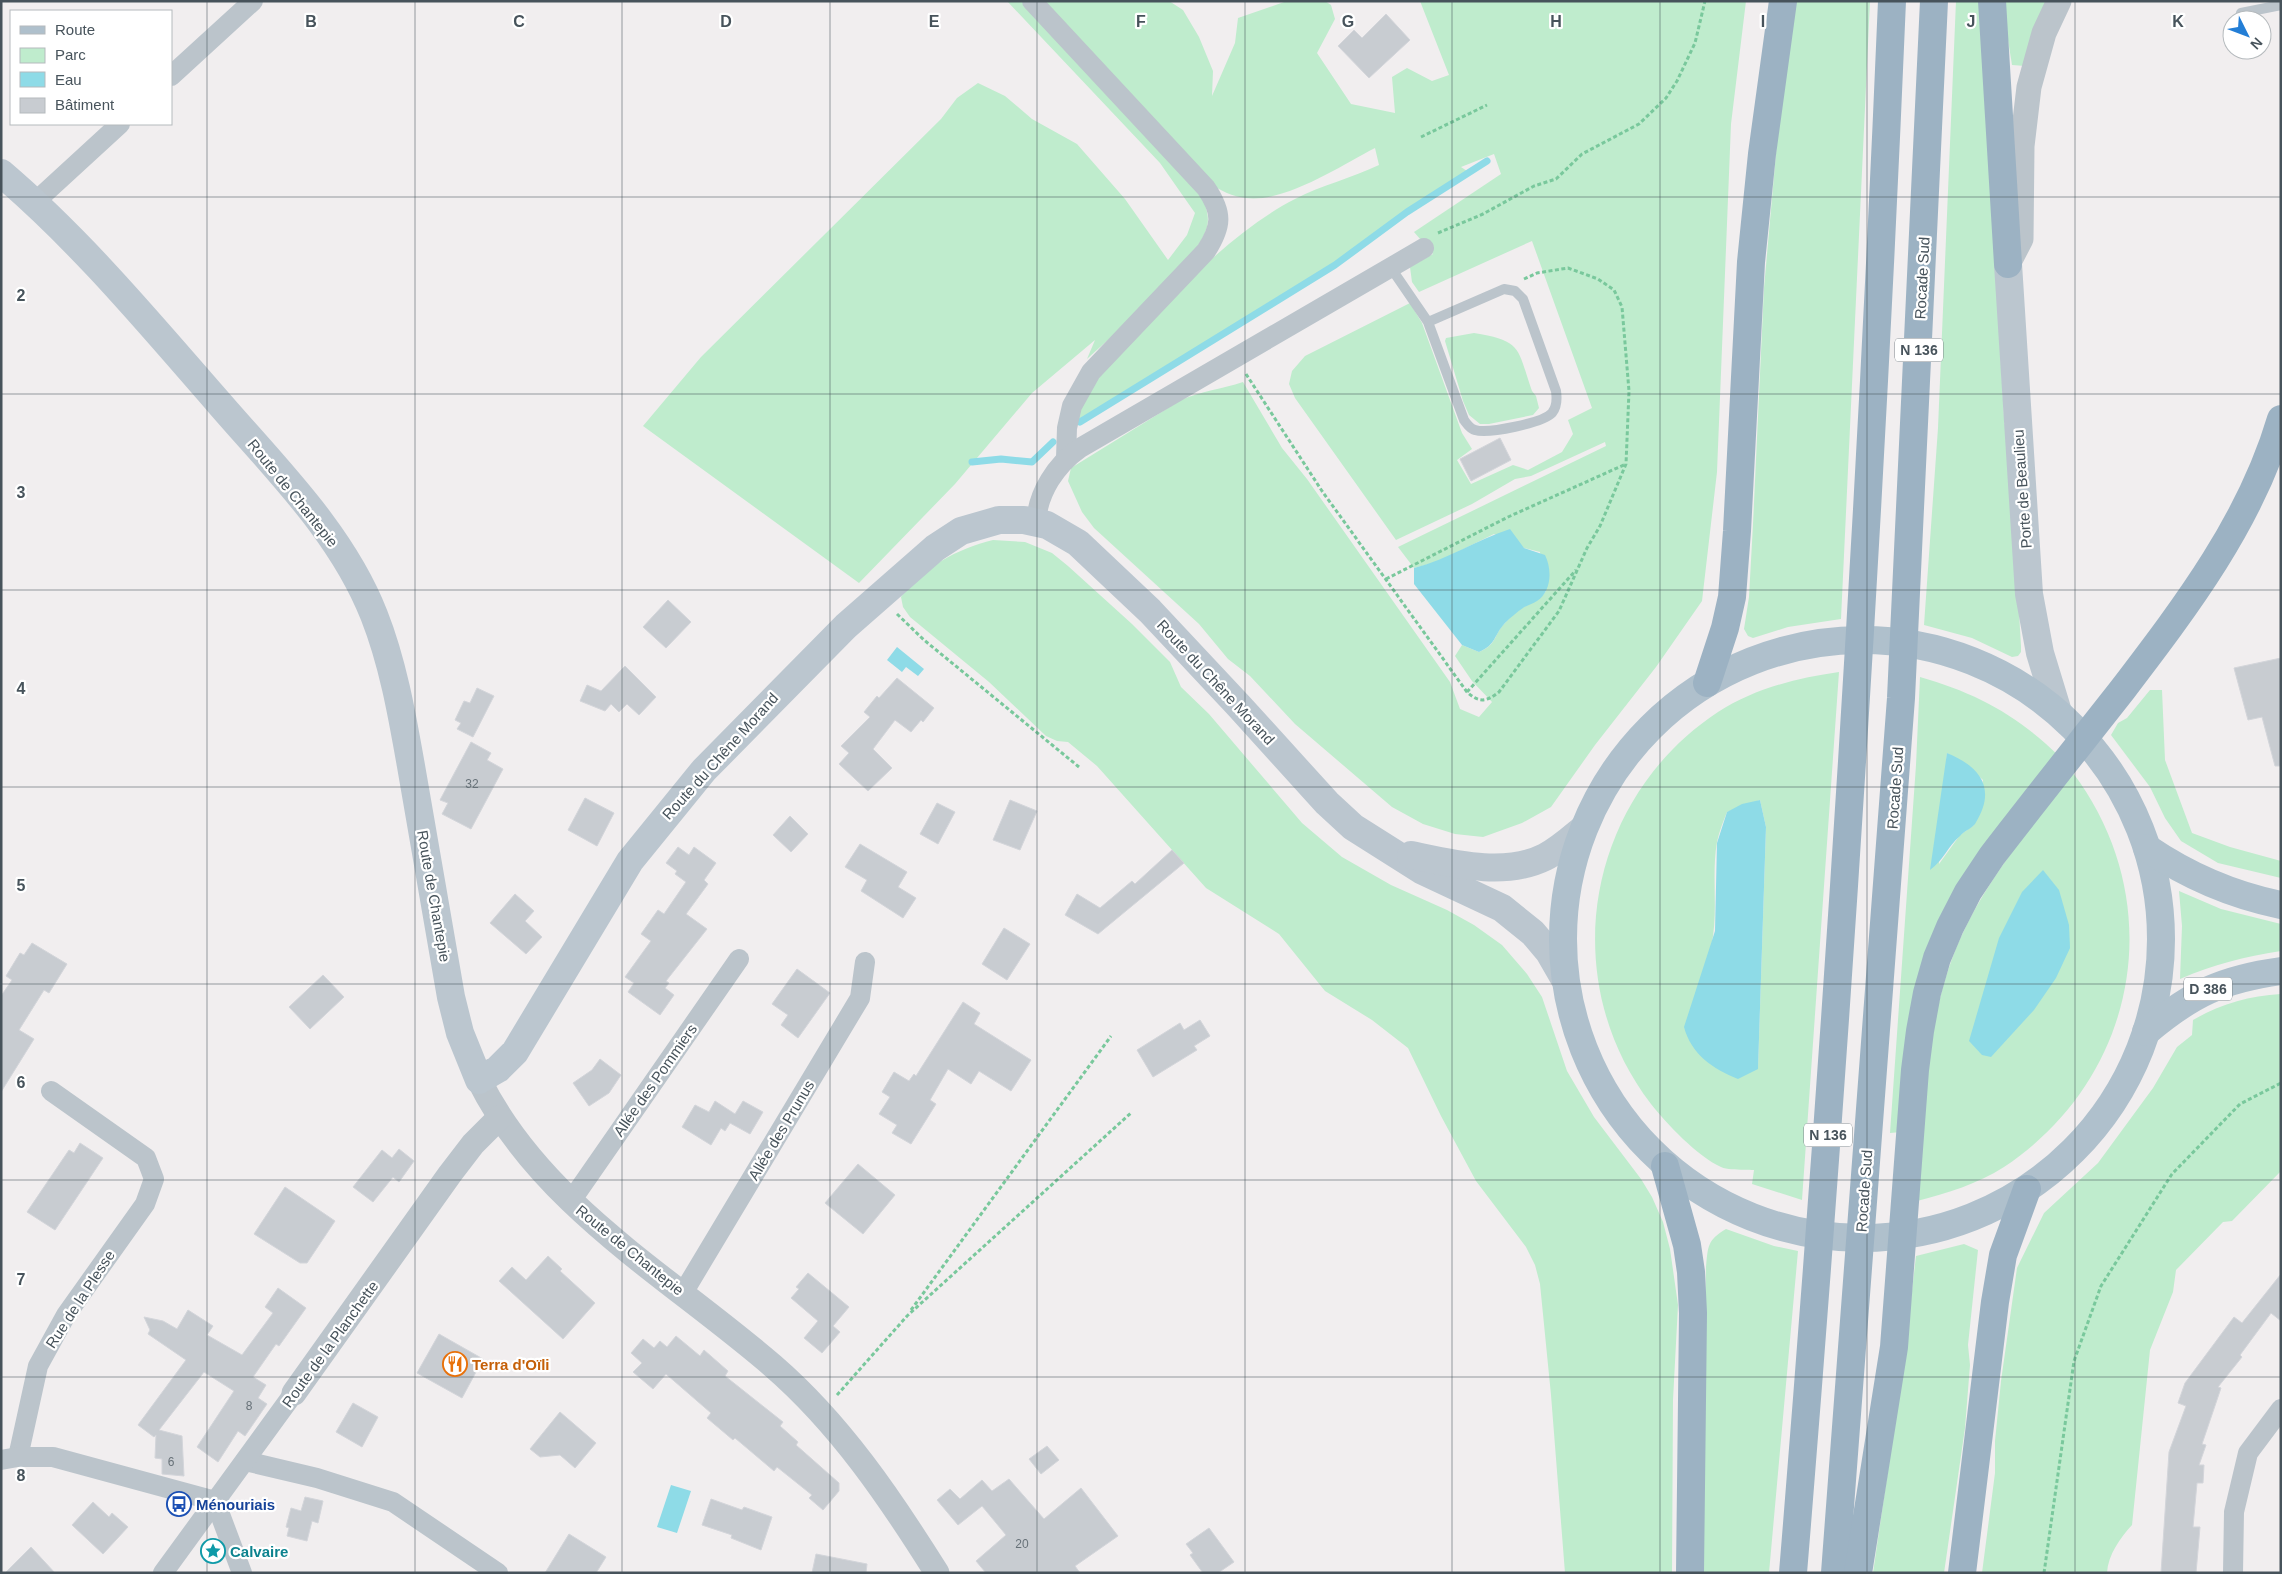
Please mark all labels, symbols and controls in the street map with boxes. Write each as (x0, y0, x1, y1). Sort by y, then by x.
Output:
legend (10, 10, 172, 125)
north arrow (2222, 10, 2272, 60)
text: B (305, 13, 317, 30)
text: C (513, 13, 525, 30)
text: D (720, 13, 732, 30)
text: E (929, 13, 940, 30)
text: F (1136, 13, 1146, 30)
text: G (1342, 13, 1354, 30)
text: H (1550, 13, 1562, 30)
text: I (1761, 13, 1765, 30)
text: J (1967, 13, 1975, 30)
text: K (2172, 13, 2184, 30)
text: Route (55, 21, 95, 38)
text: N (2247, 35, 2266, 53)
text: Parc (55, 46, 86, 63)
text: Eau (55, 71, 82, 88)
text: Bâtiment (55, 96, 115, 113)
street label: Rocade Sud (1911, 236, 1933, 320)
text: 2 (17, 287, 26, 304)
road number: N 136 (1895, 338, 1943, 362)
street label: Porte de Beaulieu (2009, 429, 2035, 549)
street label: Route de Chantepie (244, 436, 342, 550)
text: 3 (17, 484, 26, 501)
street label: Route du Chêne Morand (1154, 616, 1278, 748)
text: 4 (17, 680, 26, 697)
street label: Route du Chêne Morand (659, 689, 781, 823)
street label: Rocade Sud (1884, 746, 1906, 830)
house number: 32 (465, 777, 479, 791)
street label: Route de Chantepie (414, 829, 454, 963)
text: 5 (17, 877, 26, 894)
road number: D 386 (2184, 978, 2232, 1001)
street label: Allée des Pommiers (610, 1020, 700, 1140)
text: 6 (17, 1074, 26, 1091)
street label: Allée des Prunus (745, 1077, 817, 1183)
road number: N 136 (1804, 1124, 1852, 1146)
street label: Rocade Sud (1853, 1149, 1875, 1233)
street label: Route de Chantepie (573, 1201, 687, 1299)
street label: Rue de la Plesse (42, 1247, 118, 1351)
text: 7 (17, 1271, 26, 1288)
street label: Route de la Planchette (279, 1278, 381, 1410)
restaurant icon: Terra d'Oïli (442, 1351, 468, 1377)
place label: Terra d'Oïli (472, 1356, 549, 1373)
house number: 8 (246, 1399, 253, 1413)
house number: 6 (168, 1455, 175, 1469)
text: 8 (17, 1467, 26, 1484)
bus stop icon: Ménouriais (166, 1491, 192, 1517)
place label: Ménouriais (196, 1496, 275, 1513)
house number: 20 (1015, 1537, 1029, 1551)
place icon: Calvaire (200, 1538, 226, 1564)
place label: Calvaire (230, 1543, 288, 1560)

